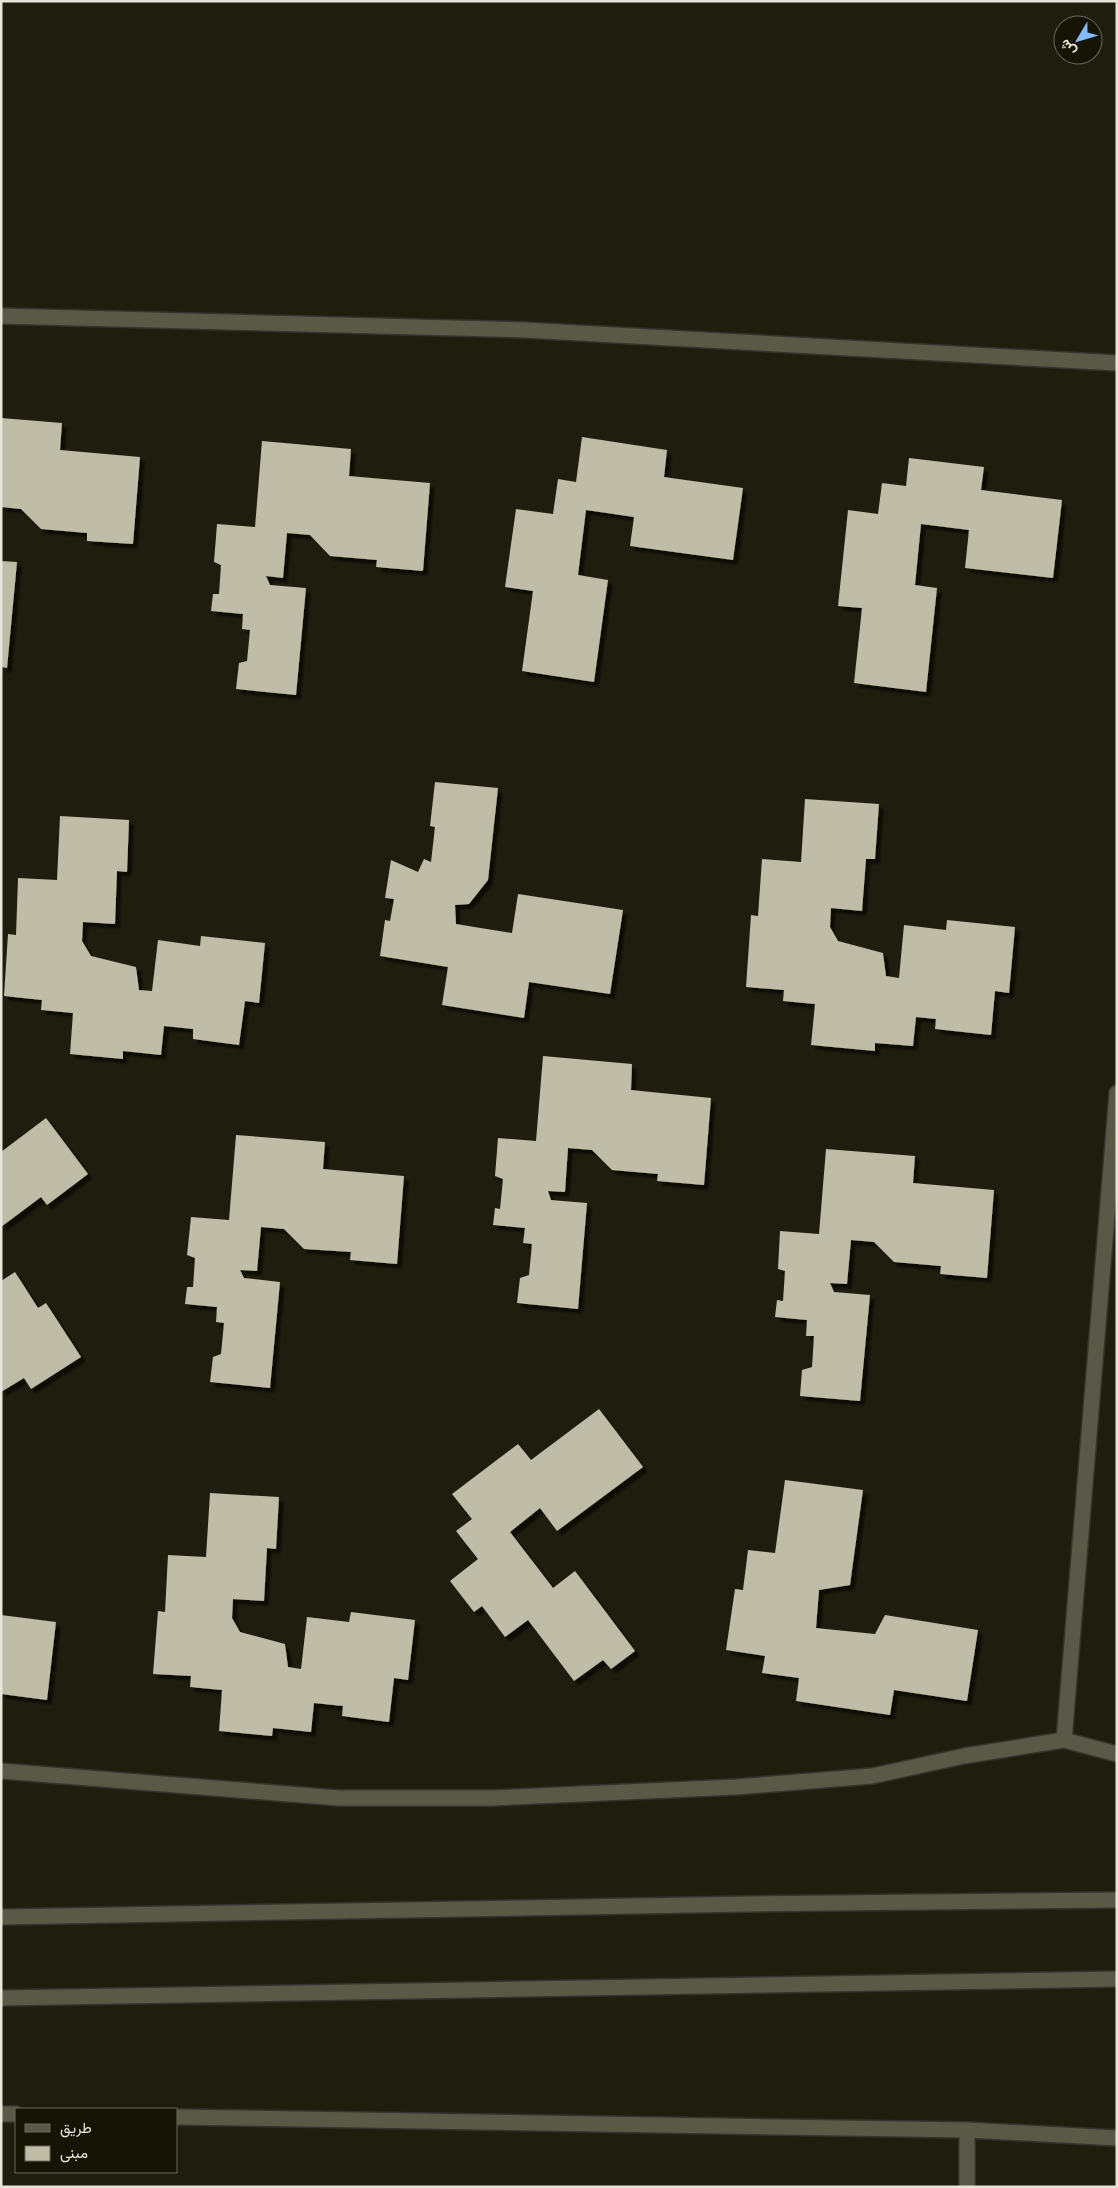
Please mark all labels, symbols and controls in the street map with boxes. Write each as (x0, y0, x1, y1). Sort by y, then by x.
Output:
north arrow (1053, 15, 1103, 65)
text: ش (1055, 35, 1081, 61)
legend (15, 2108, 178, 2173)
text: طريق (60, 2117, 92, 2139)
text: مبنى (60, 2142, 88, 2164)

